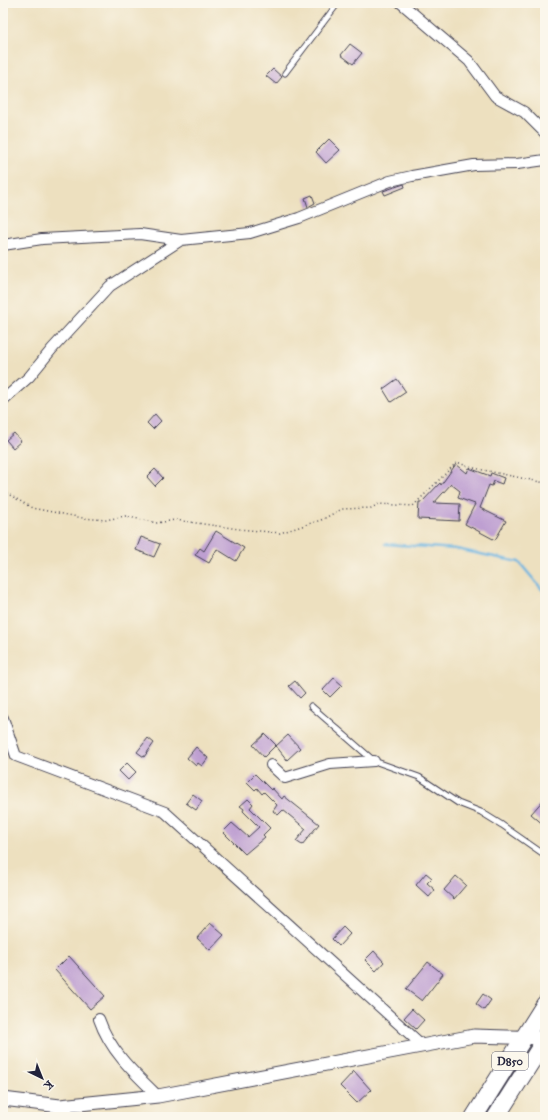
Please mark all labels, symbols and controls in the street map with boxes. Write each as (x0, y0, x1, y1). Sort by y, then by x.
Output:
road number: D850 (492, 1052, 528, 1070)
north arrow (22, 1058, 62, 1098)
text: K (40, 1078, 56, 1093)

